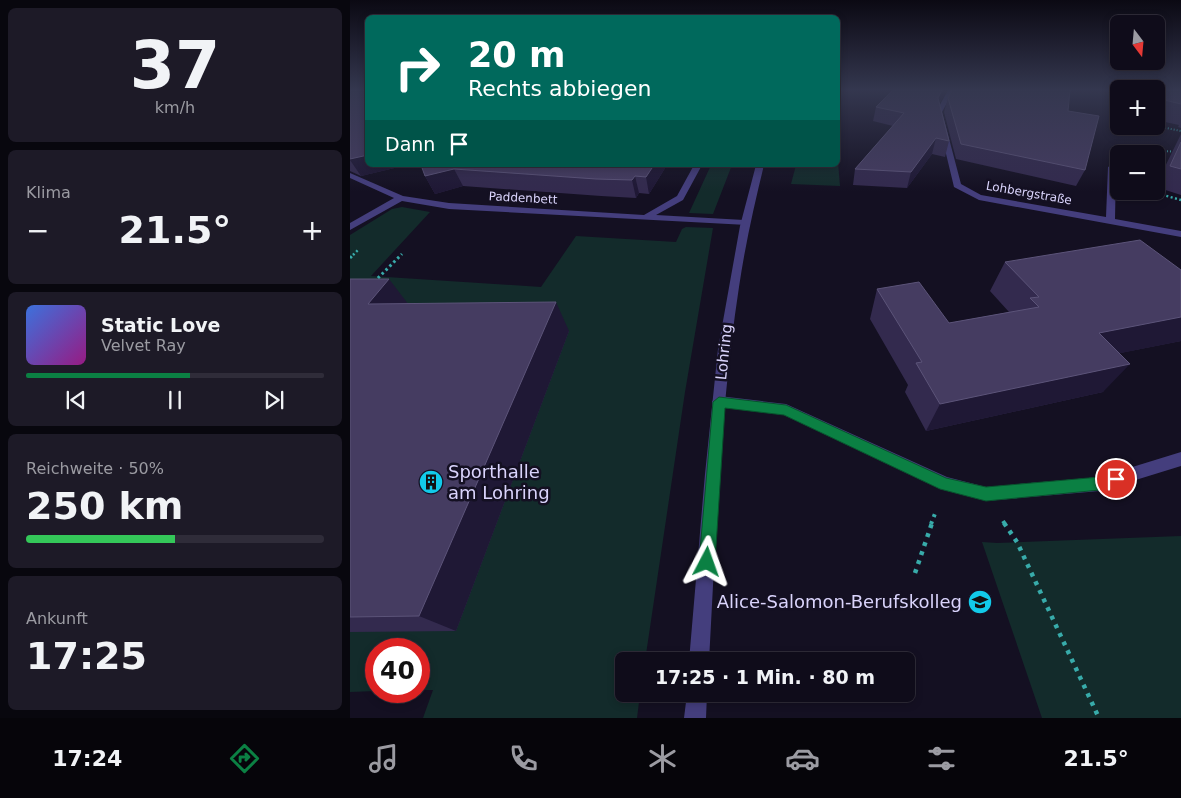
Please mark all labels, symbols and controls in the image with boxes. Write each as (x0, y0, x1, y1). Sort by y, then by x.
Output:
north arrow (1110, 15, 1165, 70)
map controls (1110, 15, 1165, 200)
text: 37 (130, 28, 220, 103)
icon: right (385, 35, 450, 100)
text: 20 m (468, 35, 565, 75)
text: Rechts abbiegen (468, 76, 651, 101)
button: + (1110, 80, 1165, 135)
text: km/h (155, 98, 195, 117)
icon: arrive (445, 130, 473, 158)
text: Dann (385, 133, 435, 155)
button: − (1110, 145, 1165, 200)
street label: Lohbergstraße (985, 179, 1073, 207)
text: Klima (26, 183, 71, 202)
street label: Paddenbett (488, 189, 558, 207)
text: 21.5° (119, 208, 231, 252)
text: − (26, 214, 49, 247)
text: + (301, 214, 324, 247)
text: Static Love (101, 314, 221, 336)
street label: Lohring (712, 323, 736, 381)
text: Velvet Ray (101, 336, 186, 355)
icon: previous (62, 386, 90, 414)
icon: pause (161, 386, 189, 414)
icon: next (260, 386, 288, 414)
pin (1095, 458, 1137, 500)
text: Reichweite · 50% (26, 459, 164, 478)
place label: Sporthalle am Lohring (448, 461, 550, 503)
icon: arrive (1102, 465, 1130, 493)
building icon: Sporthalle am Lohring (418, 469, 444, 495)
text: 250 km (26, 484, 183, 528)
position arrow (680, 535, 732, 587)
school or university icon: Alice-Salomon-Berufskolleg (967, 589, 993, 615)
place label: Alice-Salomon-Berufskolleg (717, 591, 962, 612)
text: Ankunft (26, 609, 88, 628)
text: 17:25 (26, 634, 147, 678)
speed limit sign: 40 (365, 638, 430, 703)
text: 17:25 · 1 Min. · 80 m (655, 666, 875, 688)
icon: directions (227, 741, 262, 776)
icon: music (366, 741, 401, 776)
icon: phone (506, 741, 541, 776)
icon: climate (645, 741, 680, 776)
icon: car (785, 741, 820, 776)
icon: filters (924, 741, 959, 776)
text: 17:24 (52, 746, 122, 771)
text: 21.5° (1063, 746, 1129, 771)

